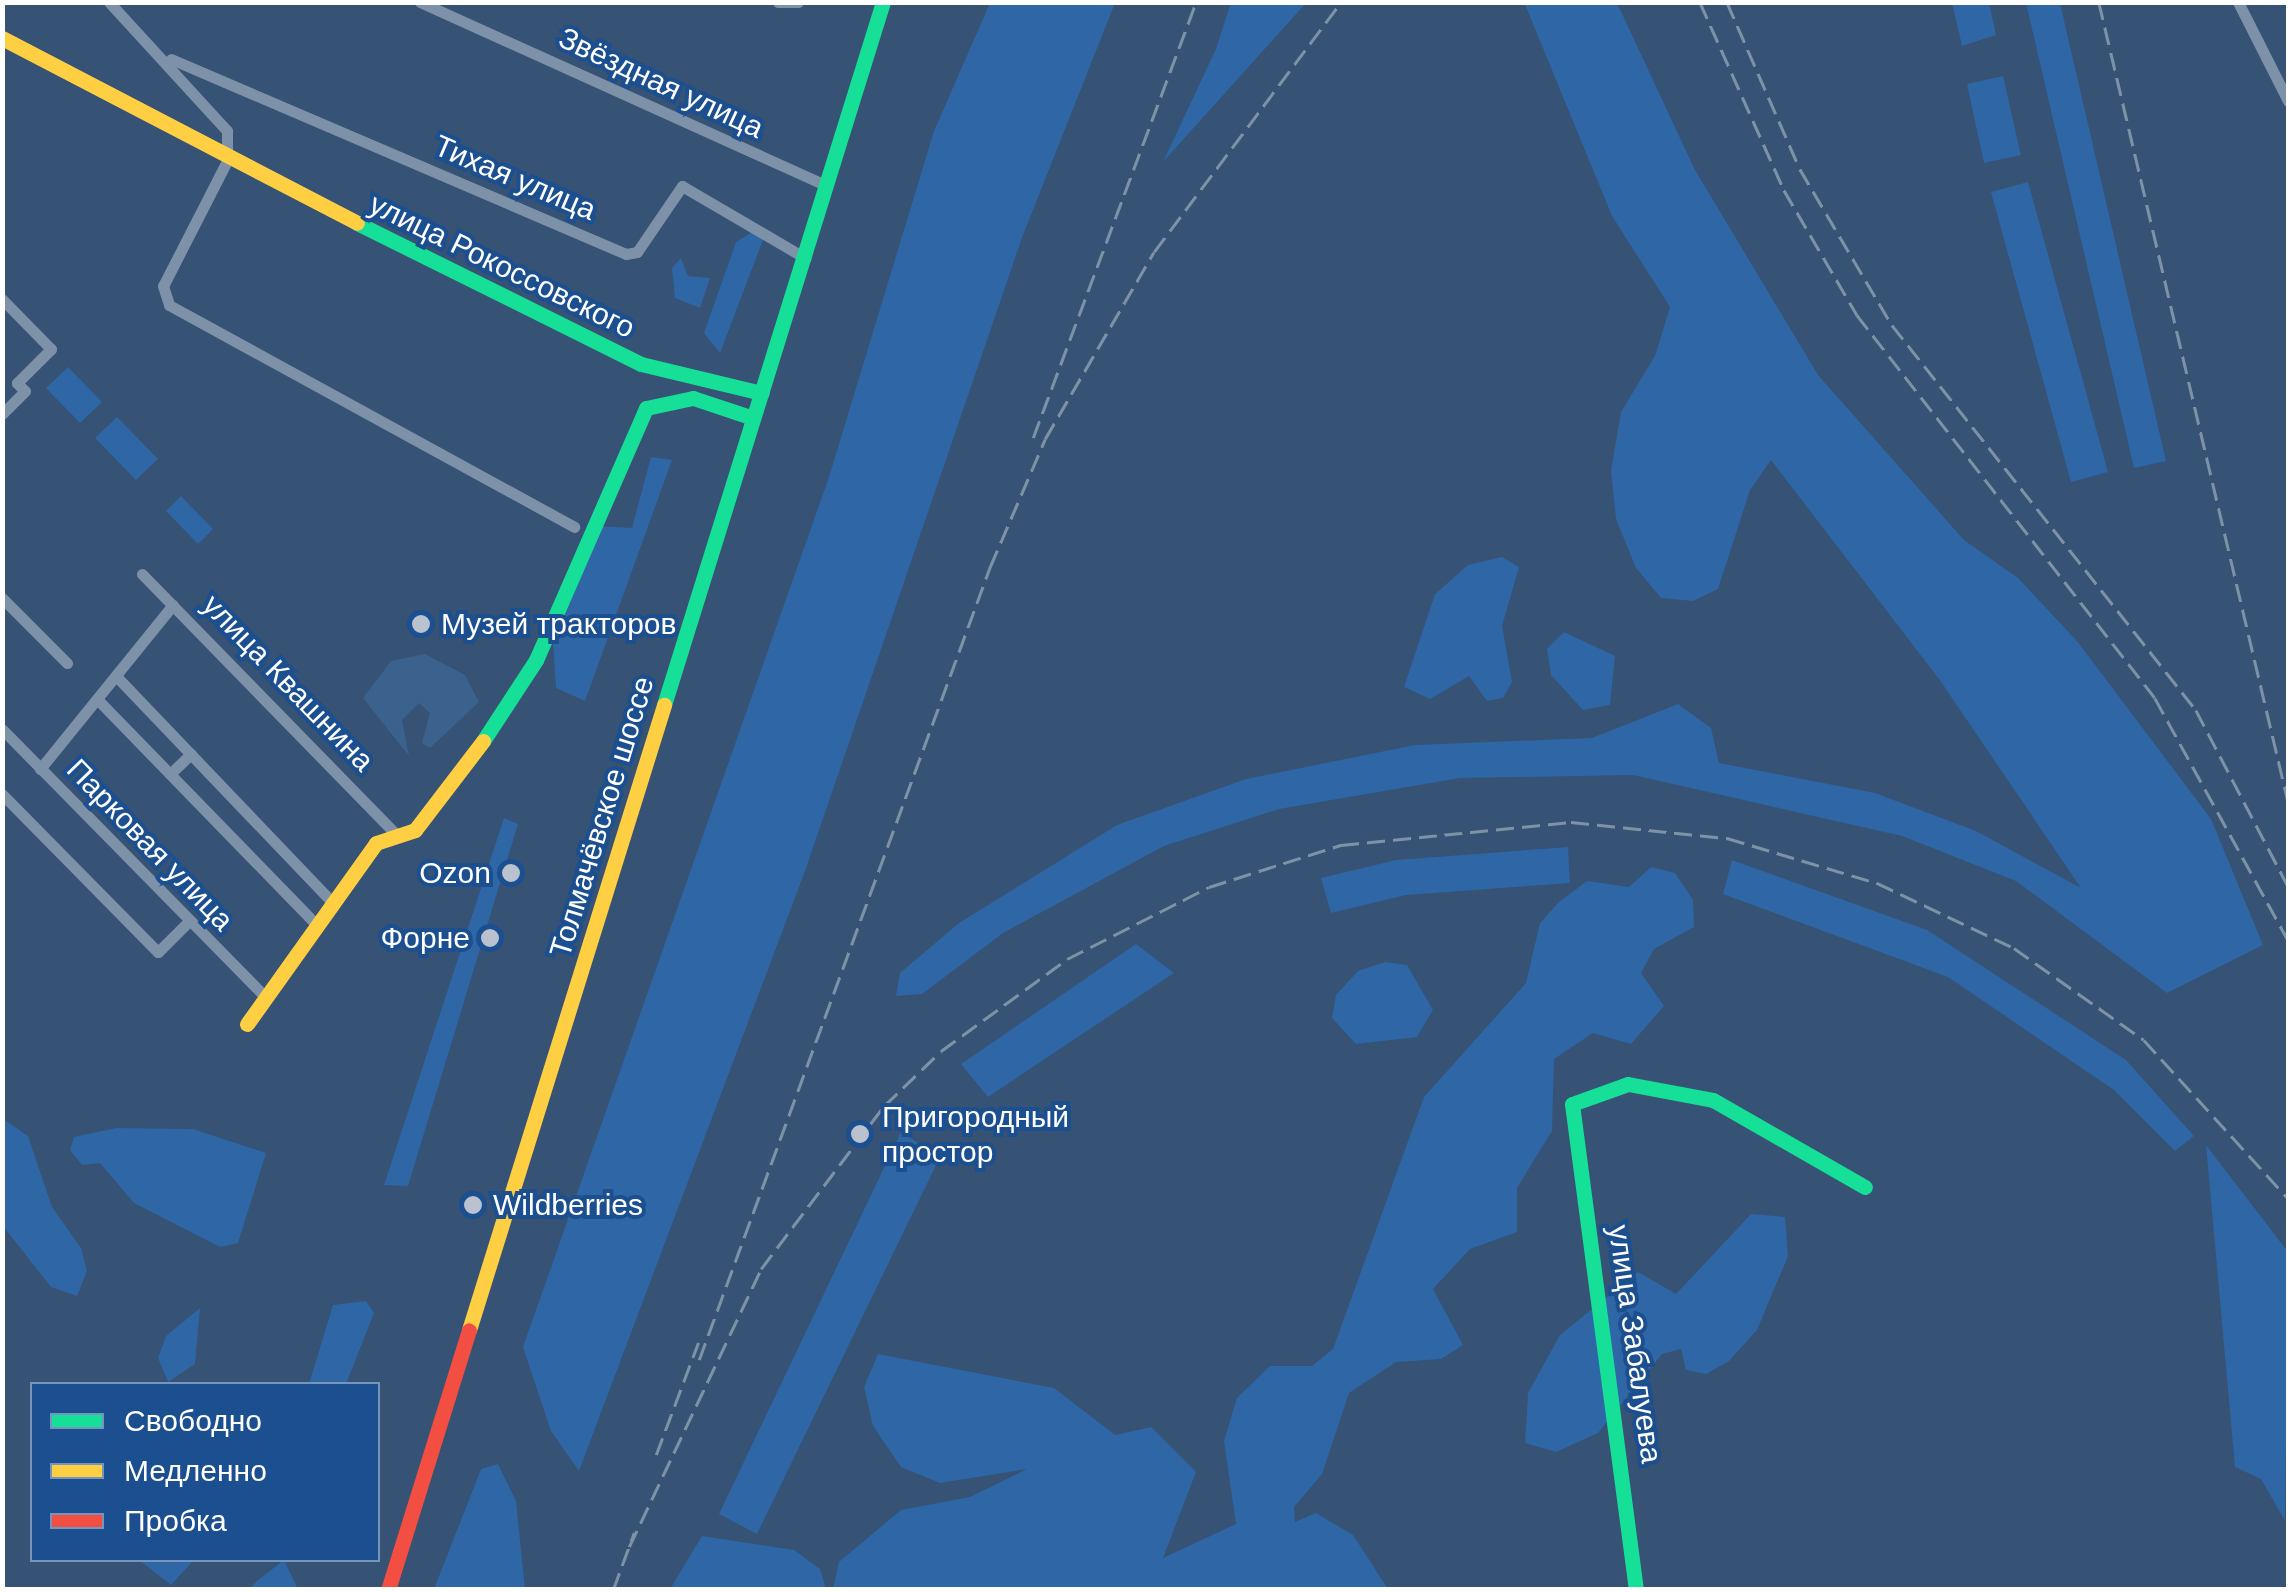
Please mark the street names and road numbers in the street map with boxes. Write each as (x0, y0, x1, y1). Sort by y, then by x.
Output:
street label: Звёздная улица (553, 20, 769, 146)
street label: Тихая улица (429, 128, 601, 228)
street label: улица Рокоссовского (363, 186, 641, 346)
street label: улица Квашнина (195, 587, 381, 779)
street label: Толмачёвское шоссе (542, 672, 662, 962)
street label: Парковая улица (59, 752, 241, 938)
street label: улица Забалуева (1600, 1223, 1670, 1465)

